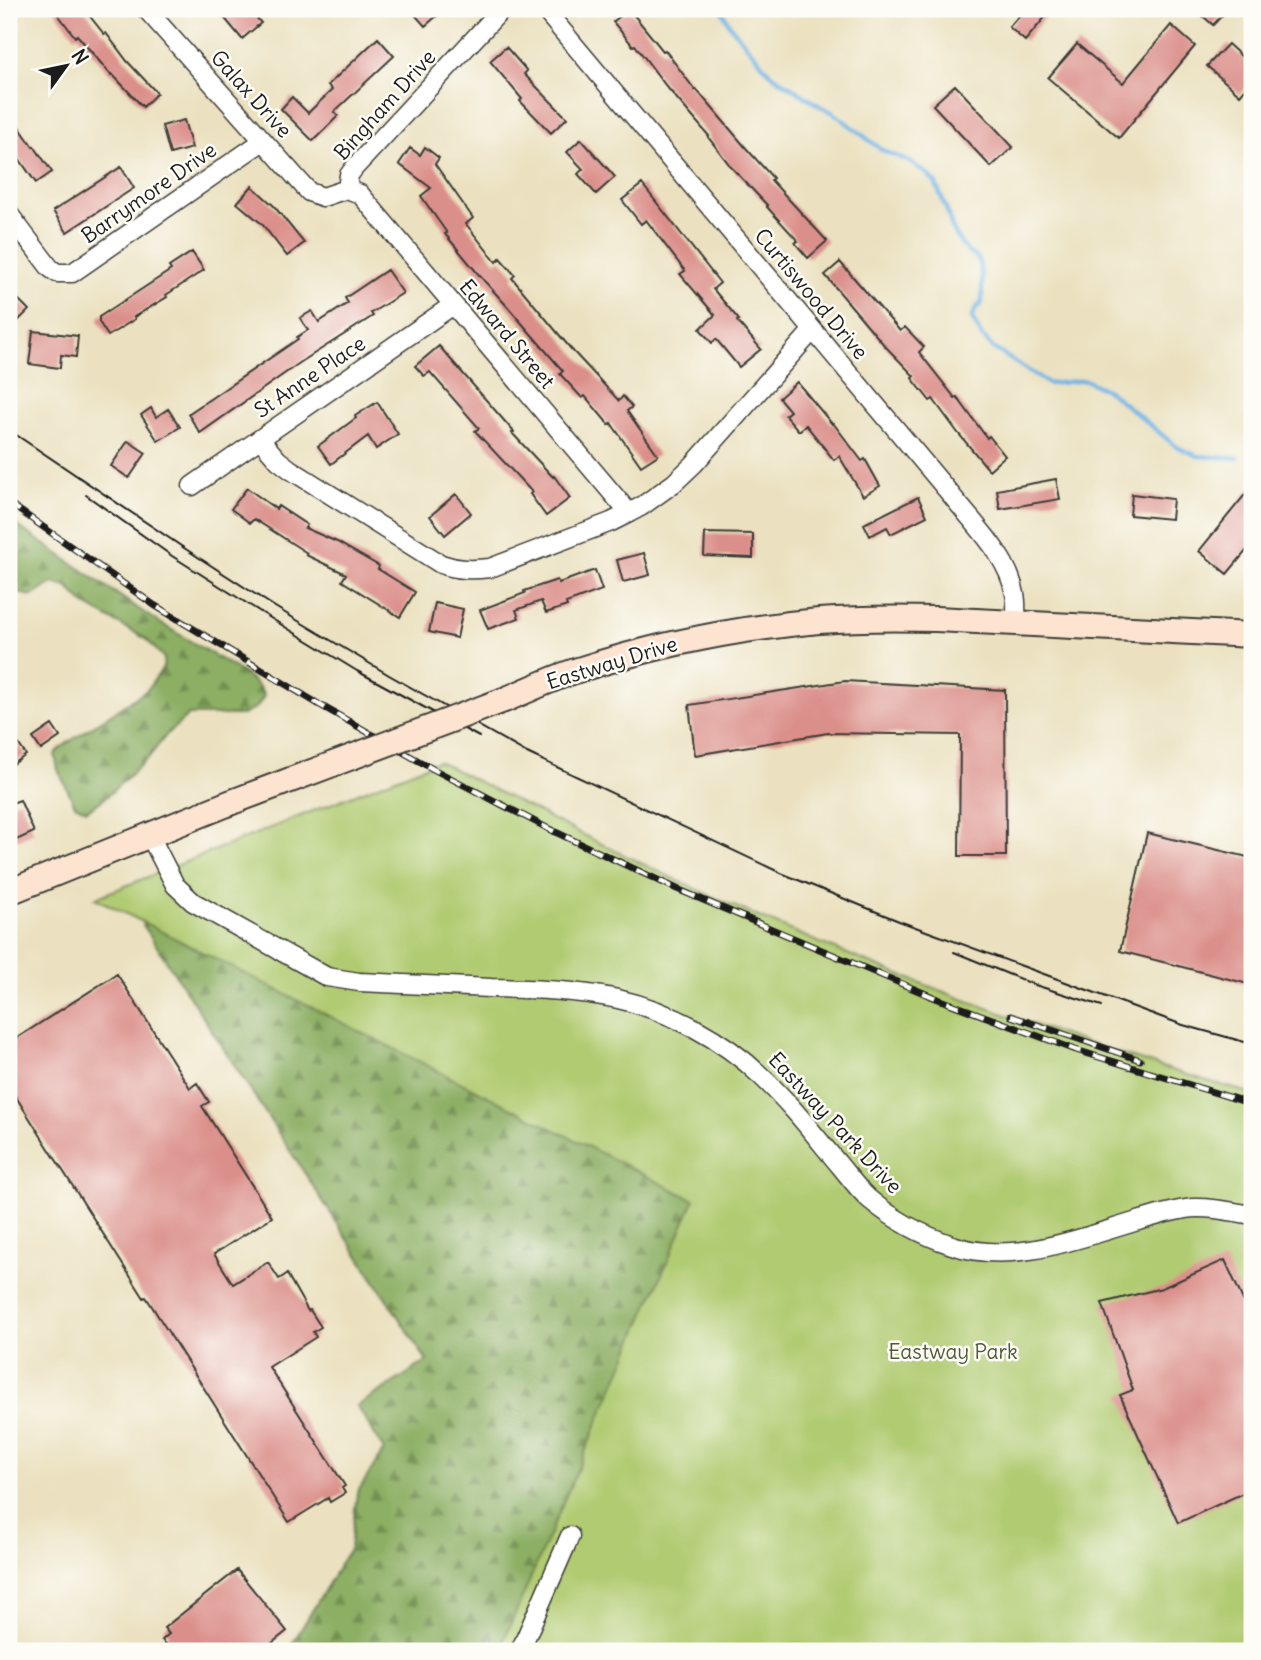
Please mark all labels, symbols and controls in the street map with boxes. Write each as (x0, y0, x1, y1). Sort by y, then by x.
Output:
north arrow (32, 32, 102, 102)
street label: Galax Drive (205, 44, 298, 143)
street label: Bingham Drive (328, 44, 441, 166)
text: N (67, 45, 94, 69)
street label: Barrymore Drive (76, 136, 222, 249)
street label: Curtiswood Drive (749, 223, 874, 365)
street label: Edward Street (454, 273, 561, 394)
street label: St Anne Place (249, 330, 370, 424)
street label: Eastway Drive (543, 630, 681, 695)
street label: Eastway Park Drive (763, 1046, 908, 1199)
park label: Eastway Park (888, 1338, 1018, 1365)

